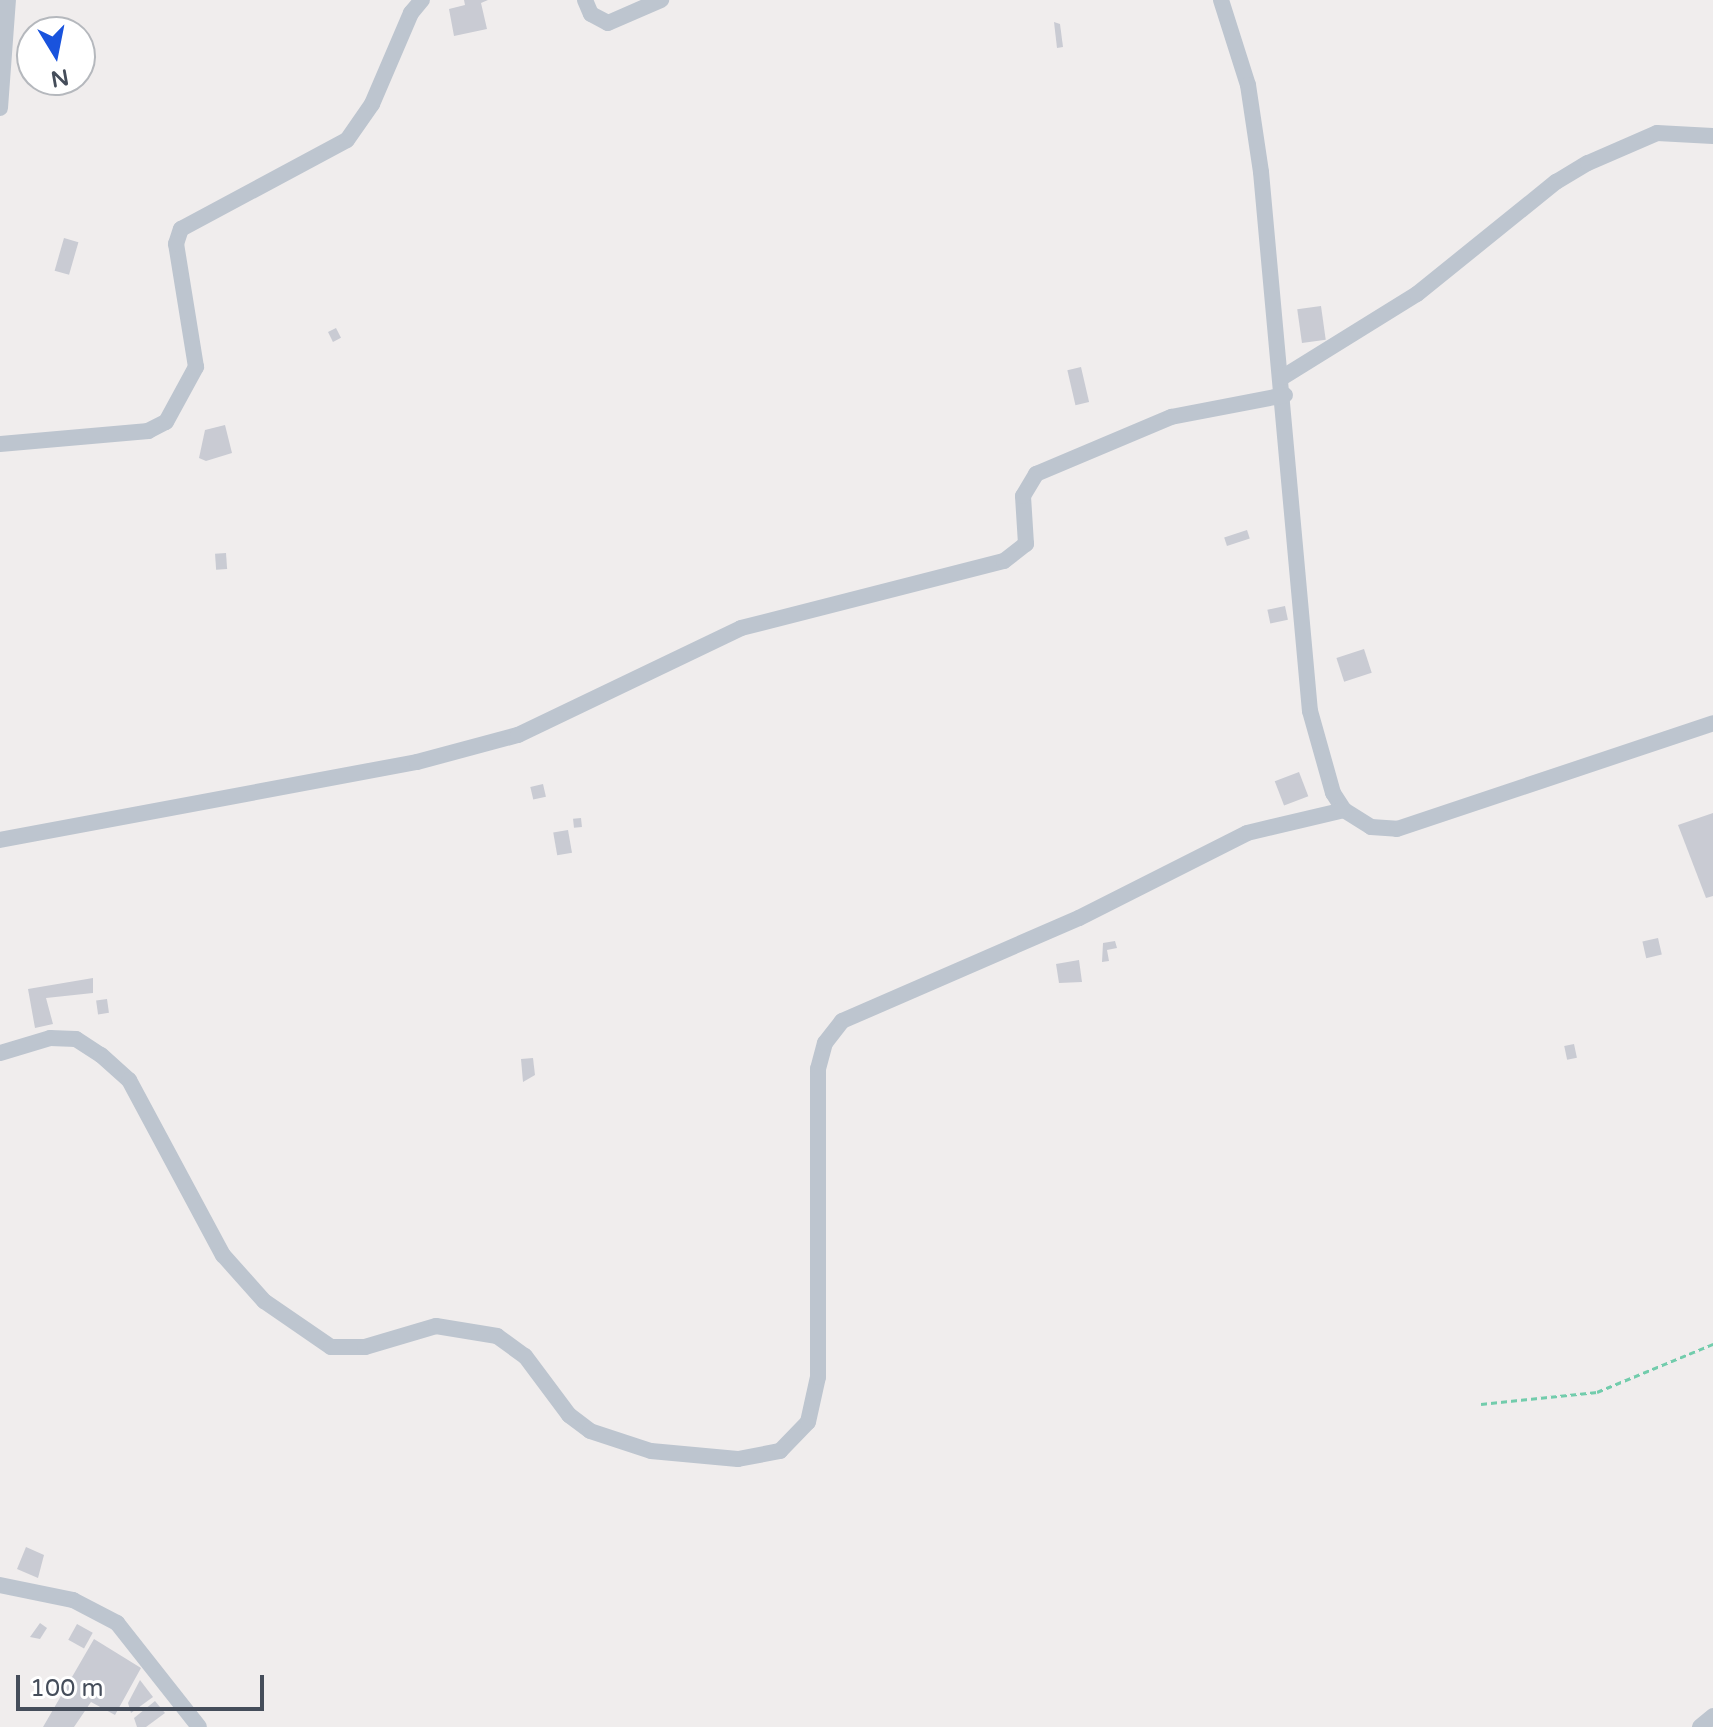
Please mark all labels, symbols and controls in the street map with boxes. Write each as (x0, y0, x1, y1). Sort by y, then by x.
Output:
north arrow (16, 16, 96, 96)
text: N (49, 63, 71, 92)
scale bar (20, 1659, 268, 1709)
text: 100 m (30, 1674, 104, 1703)

